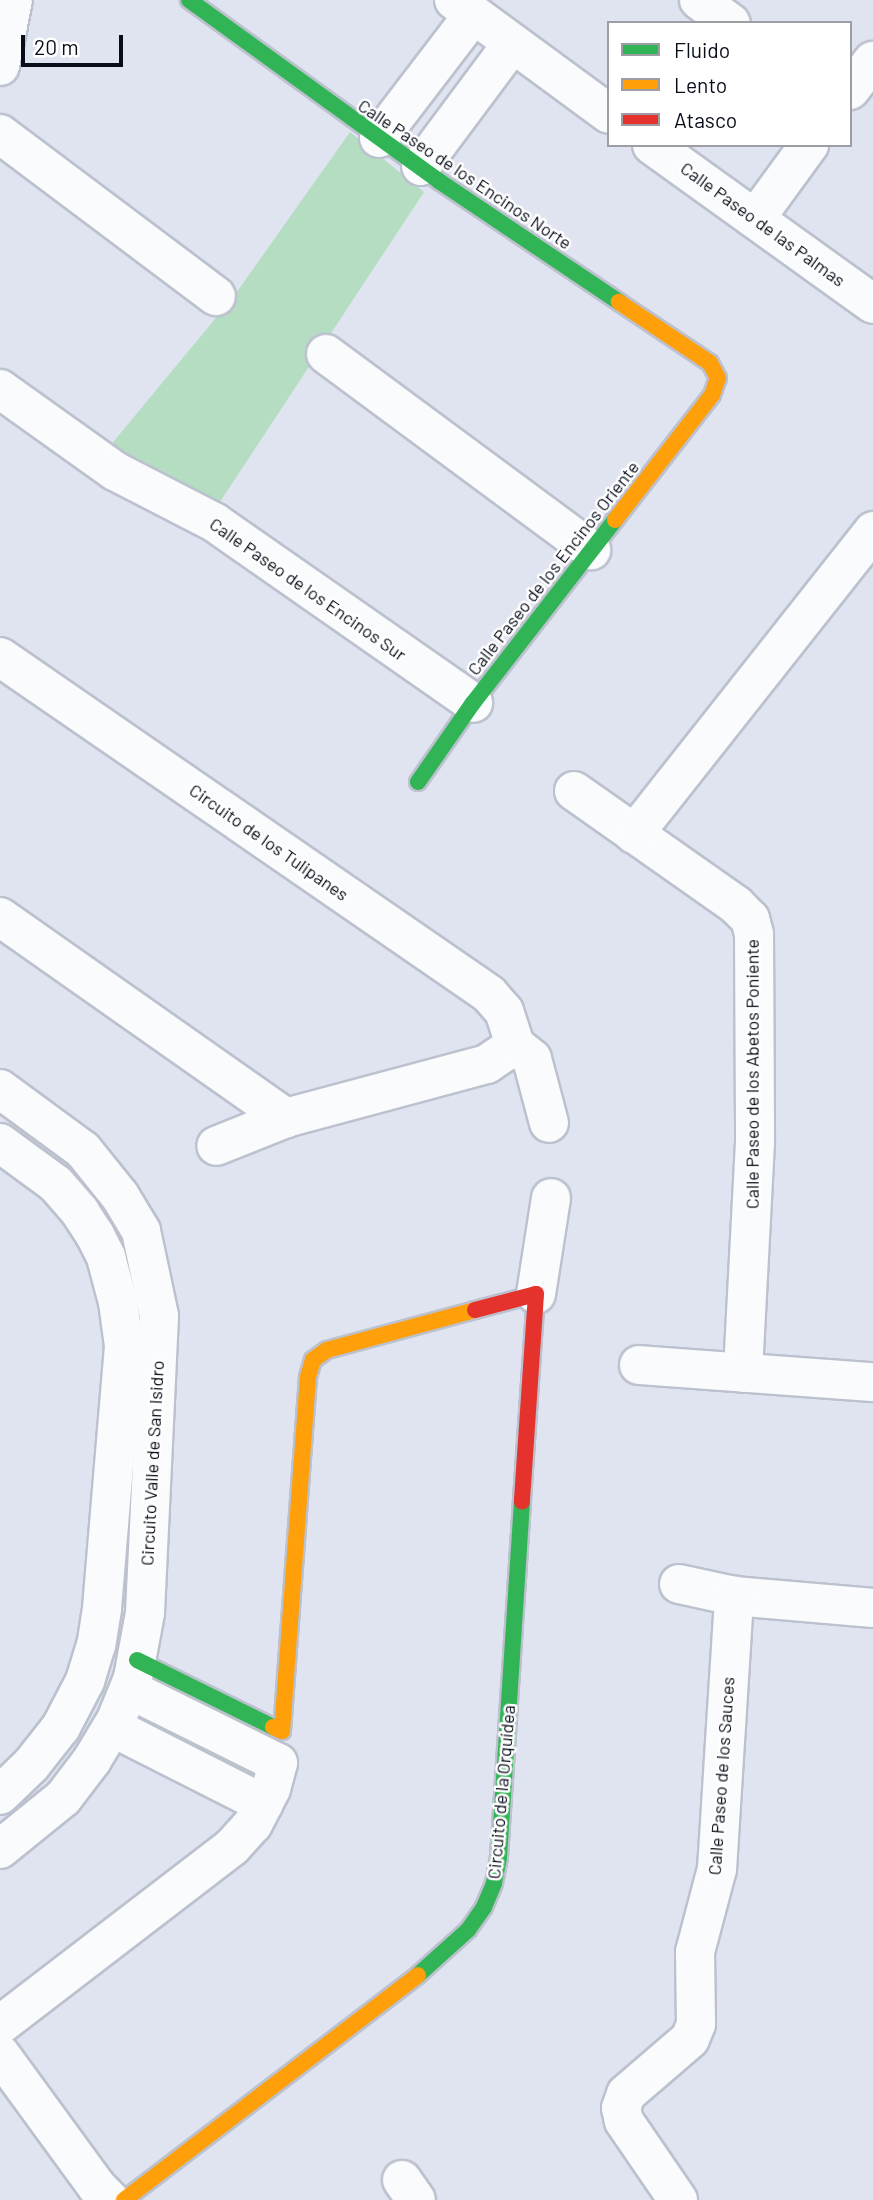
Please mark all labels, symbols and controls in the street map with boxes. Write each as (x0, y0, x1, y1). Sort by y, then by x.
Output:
scale bar (24, 21, 126, 65)
legend (607, 21, 852, 147)
text: 20 m (34, 34, 79, 59)
text: Fluido (674, 37, 730, 62)
text: Lento (674, 72, 727, 97)
street label: Calle Paseo de los Encinos Norte (354, 94, 576, 254)
text: Atasco (674, 107, 737, 132)
street label: Calle Paseo de las Palmas (676, 157, 850, 291)
street label: Calle Paseo de los Encinos Oriente (463, 457, 643, 679)
street label: Calle Paseo de los Encinos Sur (206, 513, 410, 665)
street label: Circuito de los Tulipanes (185, 779, 353, 905)
street label: Calle Paseo de los Abetos Poniente (741, 939, 763, 1209)
street label: Circuito Valle de San Isidro (136, 1360, 168, 1566)
street label: Calle Paseo de los Sauces (703, 1676, 739, 1876)
street label: Circuito de la Orquídea (483, 1704, 519, 1880)

